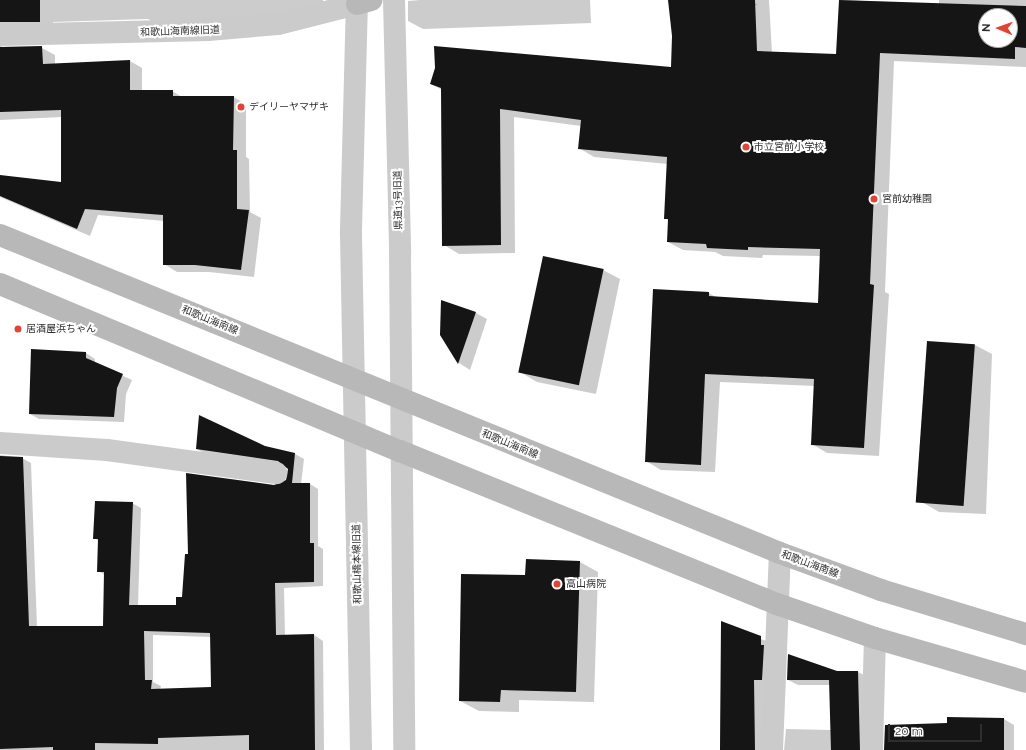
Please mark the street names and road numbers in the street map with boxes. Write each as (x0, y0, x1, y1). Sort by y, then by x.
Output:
street label: 和歌山海南線旧道 (140, 24, 220, 38)
street label: 県道13号旧道 (391, 170, 405, 230)
street label: 和歌山海南線 (180, 303, 240, 337)
street label: 和歌山海南線 (480, 427, 540, 461)
street label: 和歌山橋本線旧道 (350, 524, 364, 604)
street label: 和歌山海南線 (780, 548, 840, 580)

